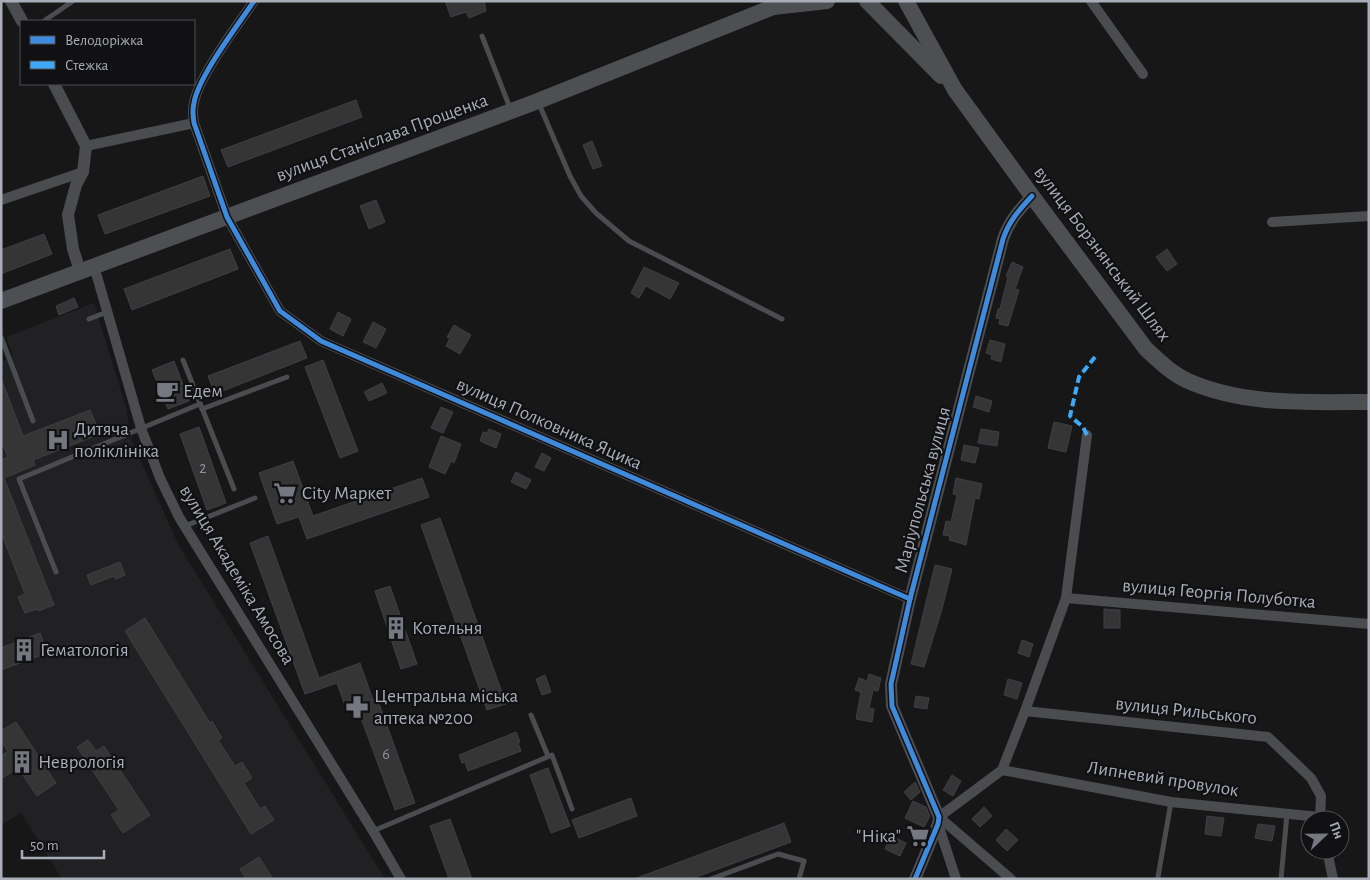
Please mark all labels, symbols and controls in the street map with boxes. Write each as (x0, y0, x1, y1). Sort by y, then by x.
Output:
legend (20, 20, 195, 85)
text: Велодоріжка (65, 33, 144, 48)
text: Стежка (65, 58, 109, 73)
street label: вулиця Станіслава Прощенка (274, 91, 491, 185)
street label: вулиця Борзнянський Шлях (1030, 163, 1174, 345)
street label: вулиця Полковника Яцика (453, 374, 645, 474)
cafe icon: Едем (154, 378, 180, 404)
place label: Едем (183, 382, 223, 401)
street label: Маріупольська вулиця (892, 405, 954, 575)
place label: Дитяча поліклініка (74, 420, 160, 461)
hospital icon: Дитяча поліклініка (45, 427, 71, 453)
house number: 2 (199, 460, 207, 476)
supermarket icon: City Маркет (272, 480, 298, 506)
street label: вулиця Академіка Амосова (176, 482, 298, 668)
place label: City Маркет (302, 484, 391, 503)
street label: вулиця Георгія Полуботка (1122, 576, 1317, 612)
building icon: Котельня (383, 615, 409, 641)
place label: Котельня (412, 619, 482, 638)
building icon: Гематологія (11, 637, 37, 663)
place label: Гематологія (40, 641, 129, 660)
place label: Центральна міська аптека №200 (374, 687, 518, 728)
pharmacy icon: Центральна міська аптека №200 (344, 694, 370, 720)
street label: вулиця Рильського (1114, 694, 1258, 728)
house number: 6 (382, 746, 390, 762)
building icon: Неврологія (9, 749, 35, 775)
place label: Неврологія (38, 753, 125, 772)
street label: Липневий провулок (1086, 758, 1240, 800)
north arrow (1300, 810, 1350, 860)
text: Пн (1326, 820, 1346, 841)
supermarket icon: "Ніка" (905, 823, 931, 849)
place label: "Ніка" (856, 827, 901, 846)
scale bar (22, 828, 105, 860)
text: 50 m (30, 838, 59, 853)

